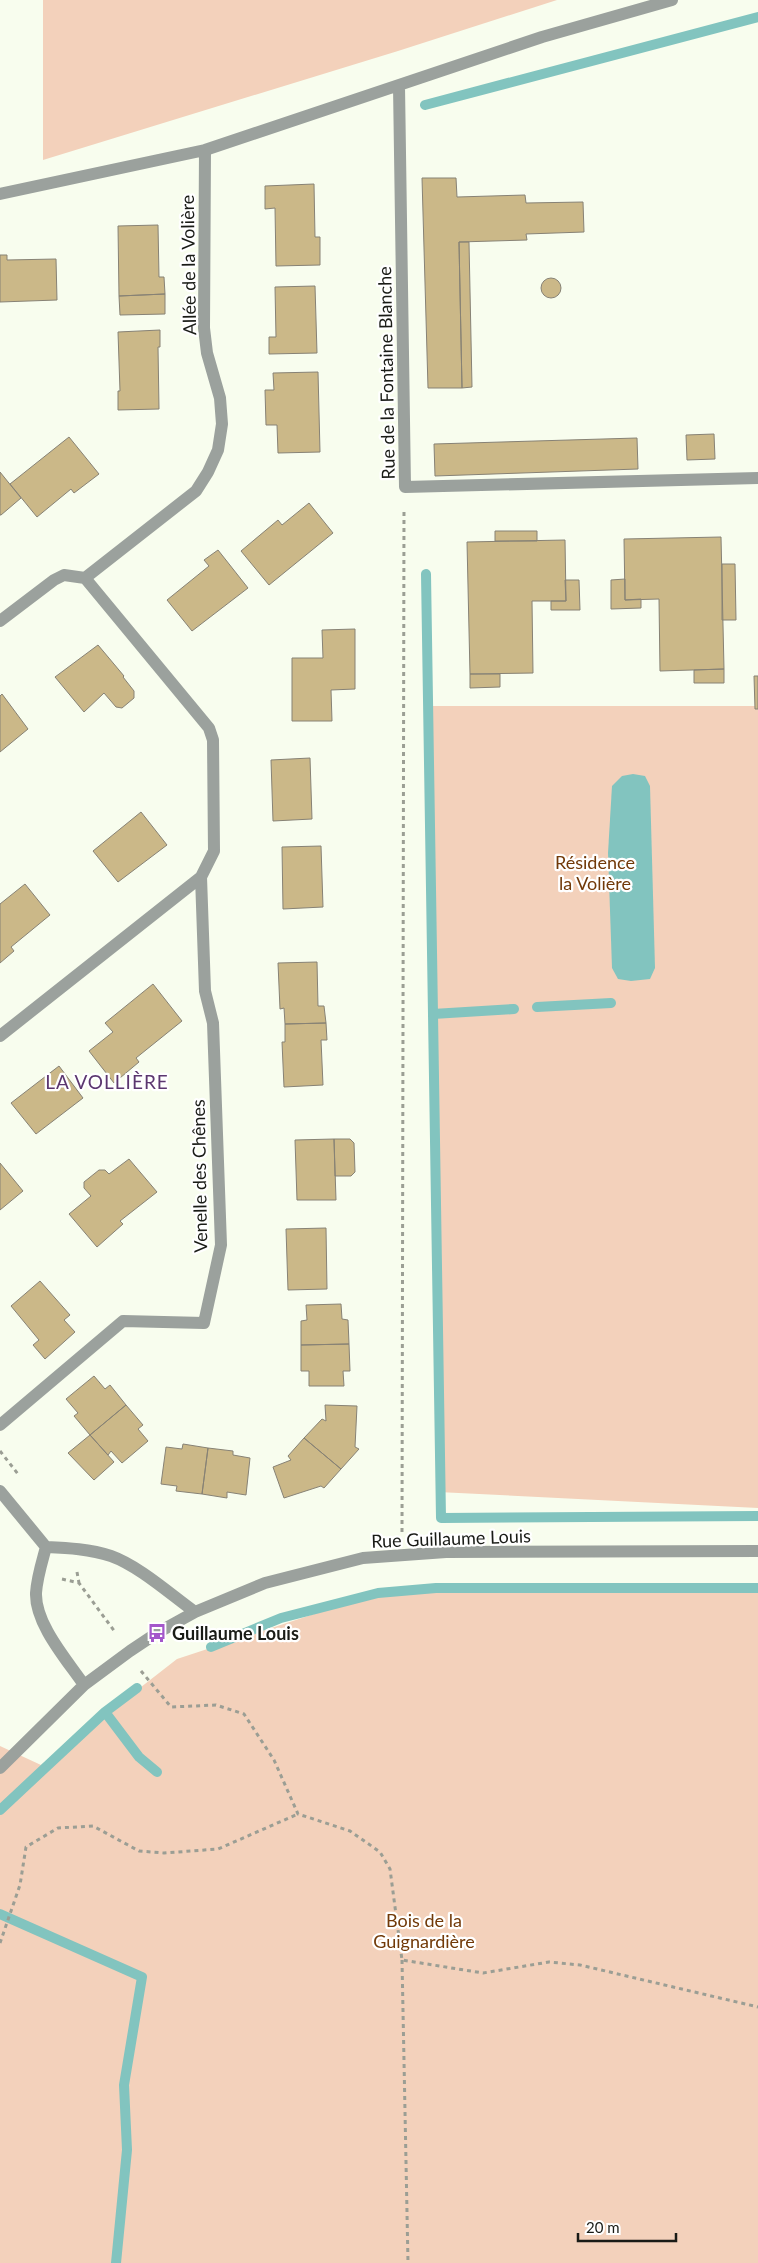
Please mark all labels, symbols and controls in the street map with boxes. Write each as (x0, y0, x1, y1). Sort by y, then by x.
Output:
street label: Allée de la Volière (176, 195, 200, 335)
street label: Rue de la Fontaine Blanche (373, 266, 399, 480)
park label: Résidence la Volière (555, 851, 635, 894)
district label: LA VOLLIÈRE (45, 1070, 169, 1093)
street label: Venelle des Chênes (187, 1099, 211, 1253)
street label: Rue Guillaume Louis (371, 1524, 531, 1552)
bus stop icon: Guillaume Louis (146, 1622, 168, 1644)
place label: Guillaume Louis (172, 1622, 299, 1644)
park label: Bois de la Guignardière (373, 1909, 475, 1952)
scale bar (578, 2210, 676, 2242)
text: 20 m (586, 2218, 620, 2236)

